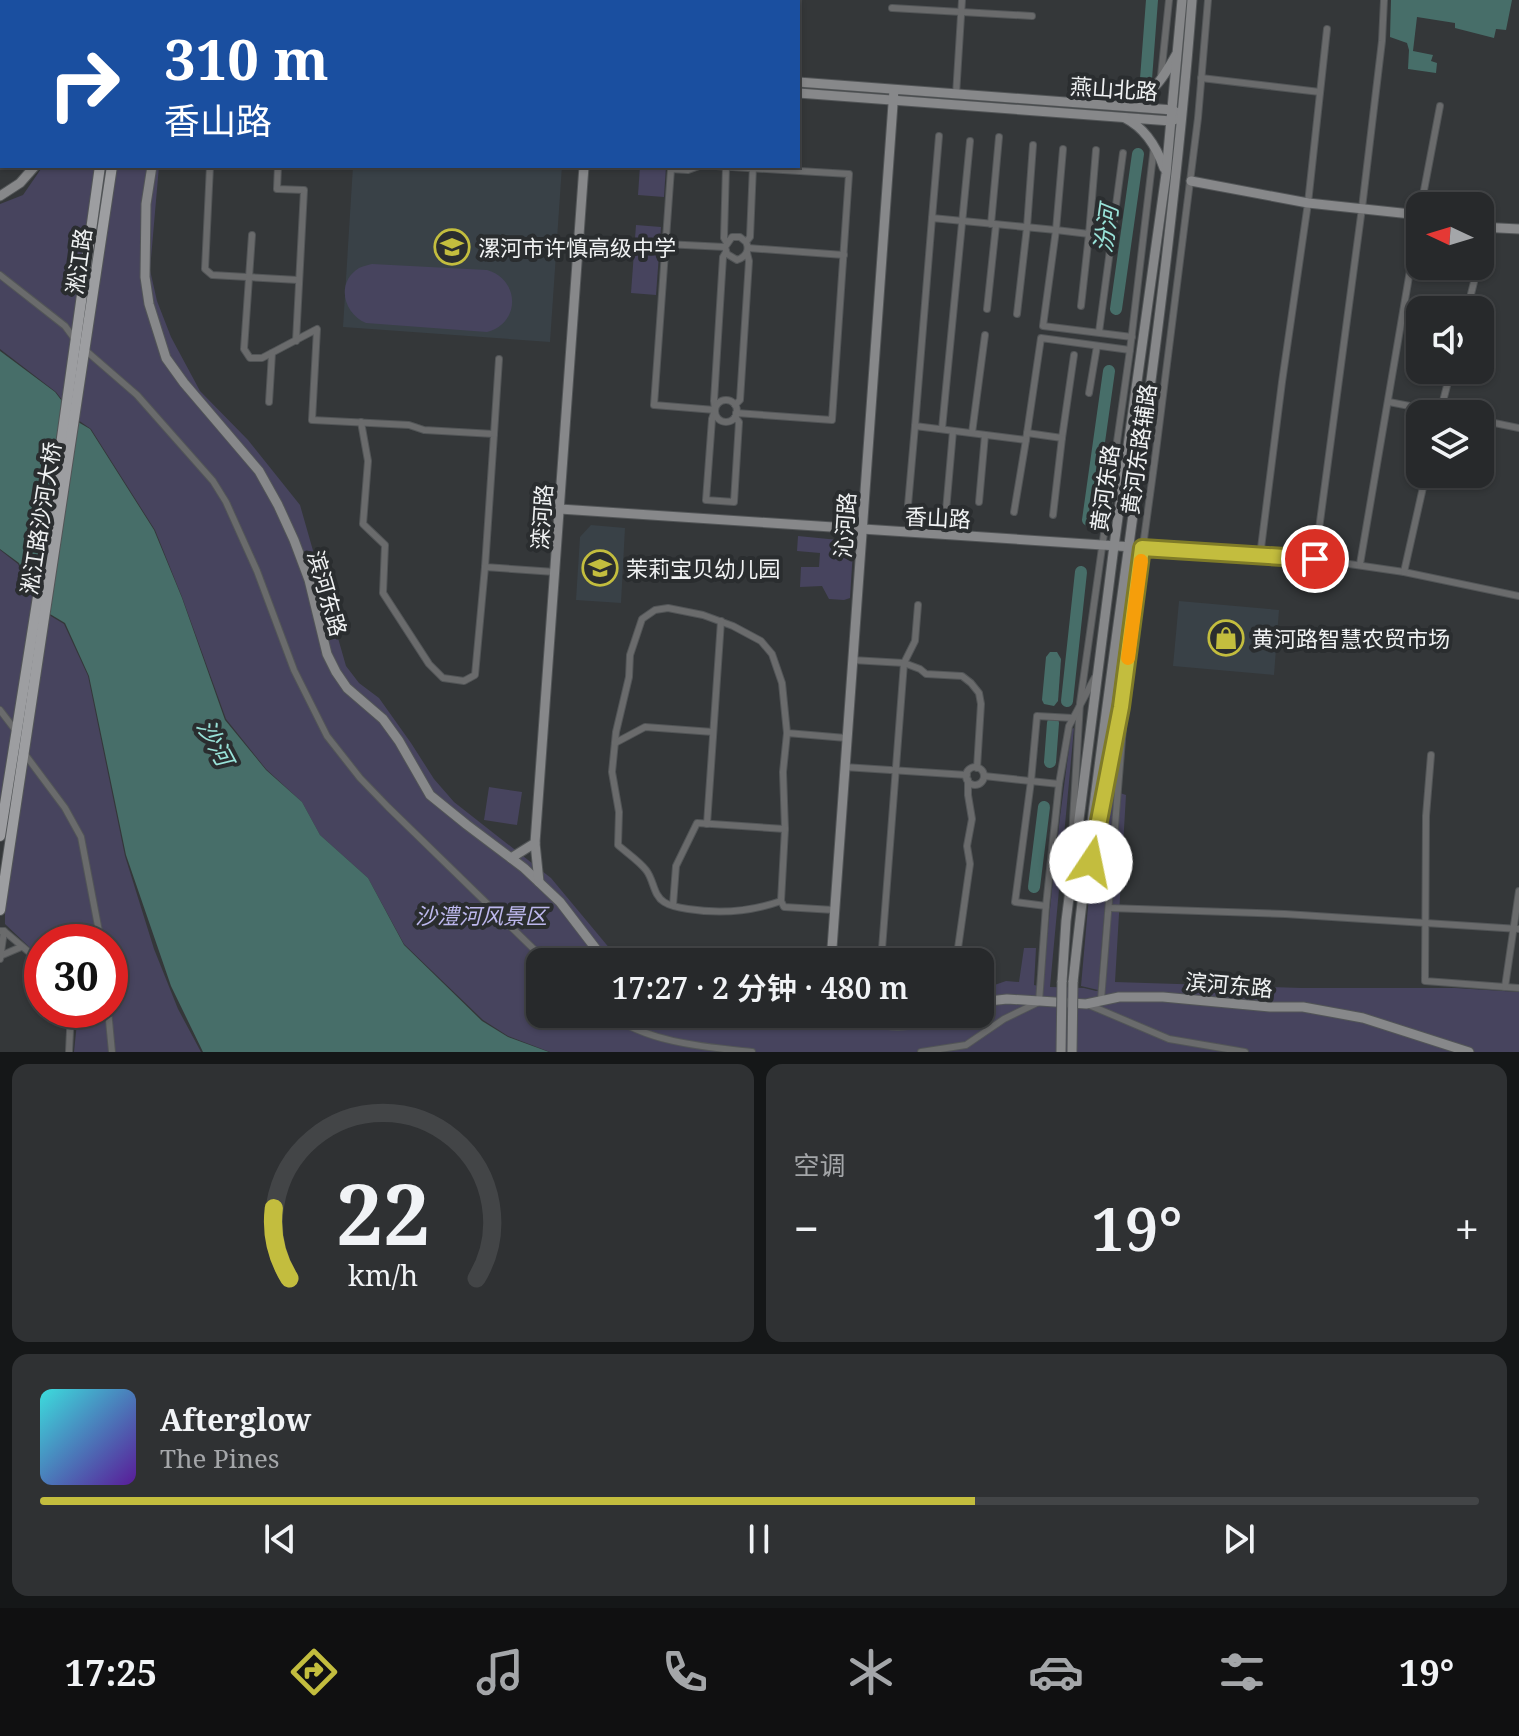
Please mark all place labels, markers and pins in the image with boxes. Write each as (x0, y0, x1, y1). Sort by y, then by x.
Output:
school or university icon: 漯河市许慎高级中学 (433, 228, 471, 266)
place label: 漯河市许慎高级中学 (478, 232, 676, 262)
pin (1281, 525, 1349, 593)
school or university icon: 茉莉宝贝幼儿园 (581, 549, 619, 587)
place label: 茉莉宝贝幼儿园 (626, 553, 780, 583)
shop icon: 黄河路智慧农贸市场 (1207, 619, 1245, 657)
place label: 黄河路智慧农贸市场 (1252, 623, 1450, 653)

